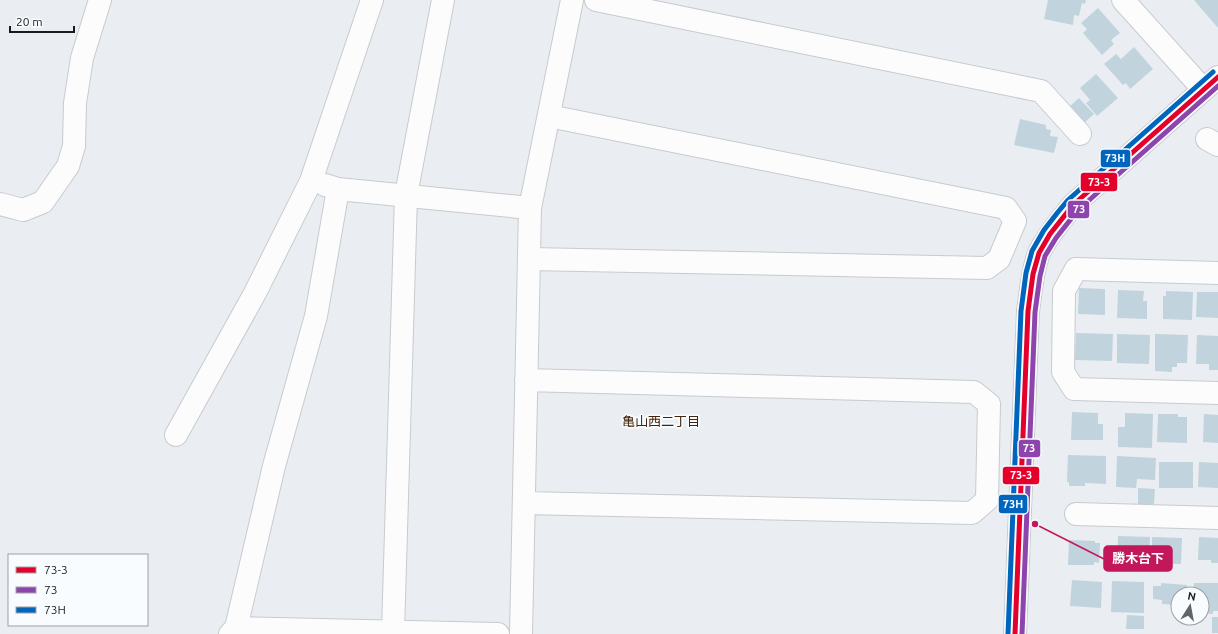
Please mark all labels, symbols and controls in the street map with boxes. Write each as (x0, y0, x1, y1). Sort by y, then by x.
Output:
scale bar (10, 8, 74, 34)
text: 20 m (16, 15, 43, 28)
line badge: 73H (1100, 149, 1131, 168)
text: 73H (1105, 152, 1125, 164)
line badge: 73-3 (1080, 172, 1118, 192)
text: 73-3 (1088, 176, 1110, 188)
line badge: 73 (1067, 200, 1090, 219)
text: 73 (1073, 203, 1085, 215)
district label: 亀山西二丁目 (622, 414, 700, 428)
line badge: 73 (1018, 439, 1041, 458)
text: 73 (1023, 442, 1035, 454)
line badge: 73-3 (1002, 466, 1040, 485)
text: 73-3 (1010, 469, 1032, 481)
line badge: 73H (998, 494, 1028, 514)
text: 73H (1003, 498, 1023, 510)
callout: 勝木台下 (1104, 546, 1172, 571)
text: 勝木台下 (1112, 551, 1164, 565)
legend (8, 554, 148, 626)
text: 73-3 (44, 563, 68, 576)
text: 73 (44, 583, 58, 596)
north arrow (1170, 586, 1210, 626)
text: N (1187, 590, 1197, 603)
text: 73H (44, 603, 66, 616)

